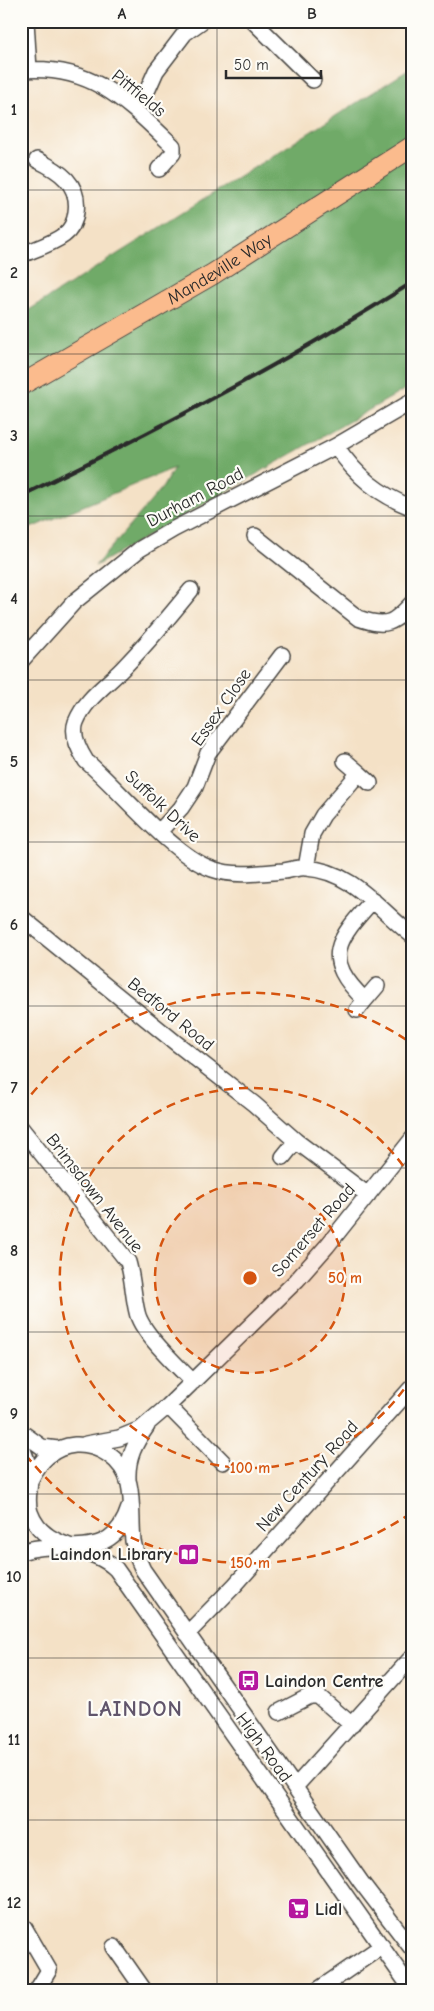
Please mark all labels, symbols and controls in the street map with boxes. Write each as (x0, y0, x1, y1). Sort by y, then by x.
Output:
text: A (118, 5, 127, 23)
text: B (307, 5, 317, 23)
scale bar (226, 48, 322, 80)
text: 50 m (234, 56, 269, 74)
street label: Pittfields (107, 65, 170, 122)
text: 1 (11, 101, 17, 119)
street label: Mandeville Way (163, 228, 277, 309)
text: 2 (10, 264, 18, 282)
text: 3 (10, 427, 18, 445)
street label: Durham Road (143, 463, 247, 532)
text: 4 (10, 590, 18, 608)
street label: Essex Close (187, 664, 256, 750)
text: 5 (10, 753, 18, 771)
street label: Suffolk Drive (120, 766, 205, 847)
text: 6 (10, 916, 18, 934)
street label: Bedford Road (123, 973, 218, 1056)
text: 7 (10, 1079, 18, 1097)
street label: Brimsdown Avenue (42, 1130, 148, 1257)
street label: Somerset Road (267, 1179, 360, 1281)
text: 8 (10, 1242, 18, 1260)
centre of rings (241, 1269, 259, 1287)
text: 50 m (328, 1269, 362, 1287)
text: 9 (10, 1405, 18, 1423)
street label: New Century Road (252, 1417, 363, 1536)
text: 100 m (230, 1459, 270, 1477)
library icon: Laindon Library (176, 1542, 200, 1566)
place label: Laindon Library (50, 1544, 173, 1565)
text: 150 m (230, 1554, 270, 1572)
text: 10 (6, 1568, 22, 1586)
bus stop icon: Laindon Centre (237, 1669, 261, 1693)
place label: Laindon Centre (265, 1671, 383, 1692)
district label: LAINDON (87, 1696, 183, 1722)
street label: High Road (231, 1708, 296, 1786)
text: 11 (8, 1731, 20, 1749)
text: 12 (7, 1894, 21, 1912)
supermarket icon: Lidl (287, 1897, 311, 1921)
place label: Lidl (315, 1899, 342, 1920)

